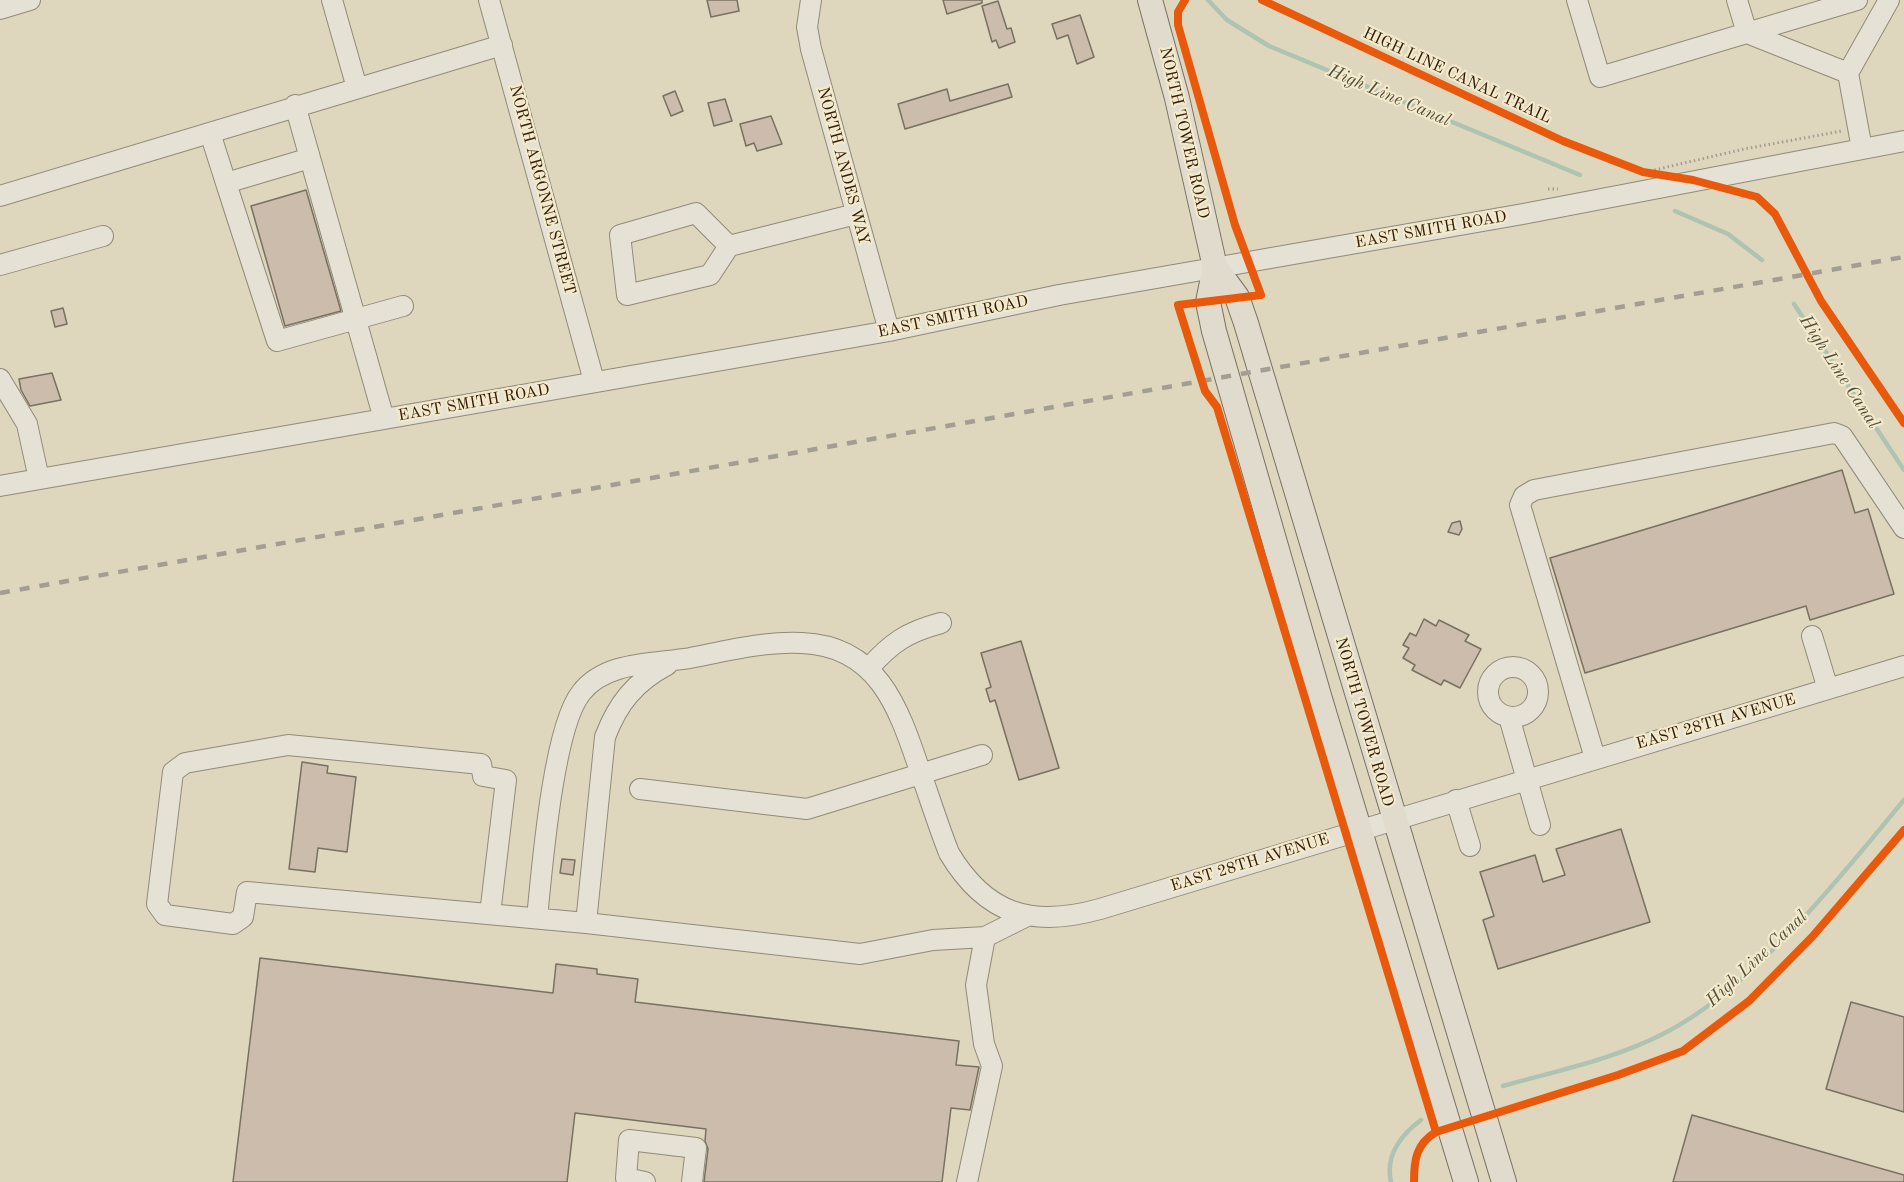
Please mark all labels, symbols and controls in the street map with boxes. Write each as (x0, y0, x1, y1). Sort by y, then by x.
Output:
street label: HIGH LINE CANAL TRAIL (1360, 24, 1554, 128)
street label: NORTH TOWER ROAD (1155, 45, 1213, 221)
water label: High Line Canal (1324, 60, 1454, 132)
street label: NORTH ARGONNE STREET (505, 83, 579, 297)
street label: NORTH ANDES WAY (813, 85, 873, 247)
street label: EAST SMITH ROAD (1354, 207, 1508, 253)
street label: EAST SMITH ROAD (876, 292, 1030, 342)
water label: High Line Canal (1794, 311, 1884, 433)
street label: EAST SMITH ROAD (397, 380, 551, 426)
street label: NORTH TOWER ROAD (1331, 635, 1397, 809)
street label: EAST 28TH AVENUE (1634, 690, 1798, 754)
street label: EAST 28TH AVENUE (1168, 830, 1332, 896)
water label: High Line Canal (1702, 906, 1812, 1012)

